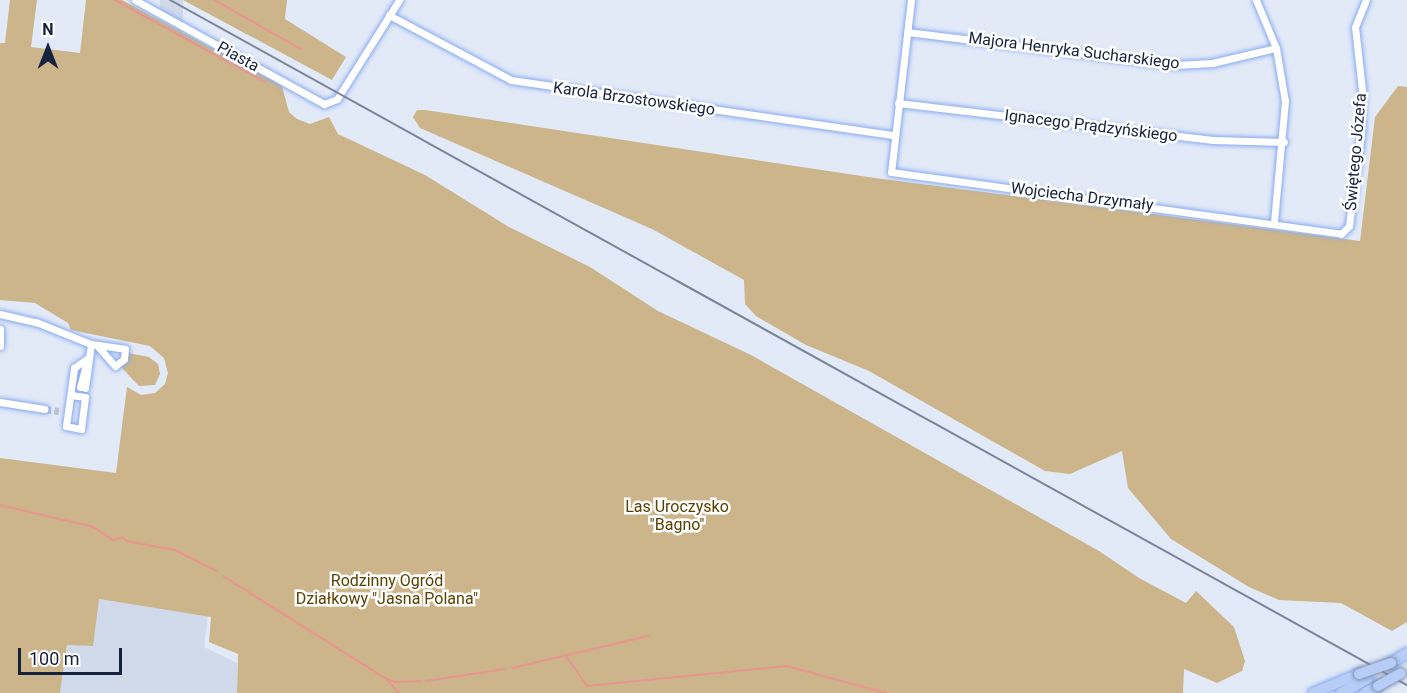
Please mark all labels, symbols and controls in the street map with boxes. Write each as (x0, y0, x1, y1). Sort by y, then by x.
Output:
north arrow (18, 18, 78, 78)
text: N (42, 20, 54, 39)
street label: Majora Henryka Sucharskiego (967, 29, 1181, 73)
street label: Piasta (214, 38, 262, 76)
street label: Karola Brzostowskiego (552, 78, 716, 120)
street label: Świętego Józefa (1341, 92, 1371, 212)
street label: Ignacego Prądzyńskiego (1004, 106, 1178, 146)
street label: Wojciecha Drzymały (1010, 179, 1154, 215)
park label: Las Uroczysko "Bagno" (625, 497, 729, 535)
park label: Rodzinny Ogród Działkowy "Jasna Polana" (296, 571, 478, 609)
scale bar (21, 636, 124, 674)
text: 100 m (29, 648, 80, 669)

